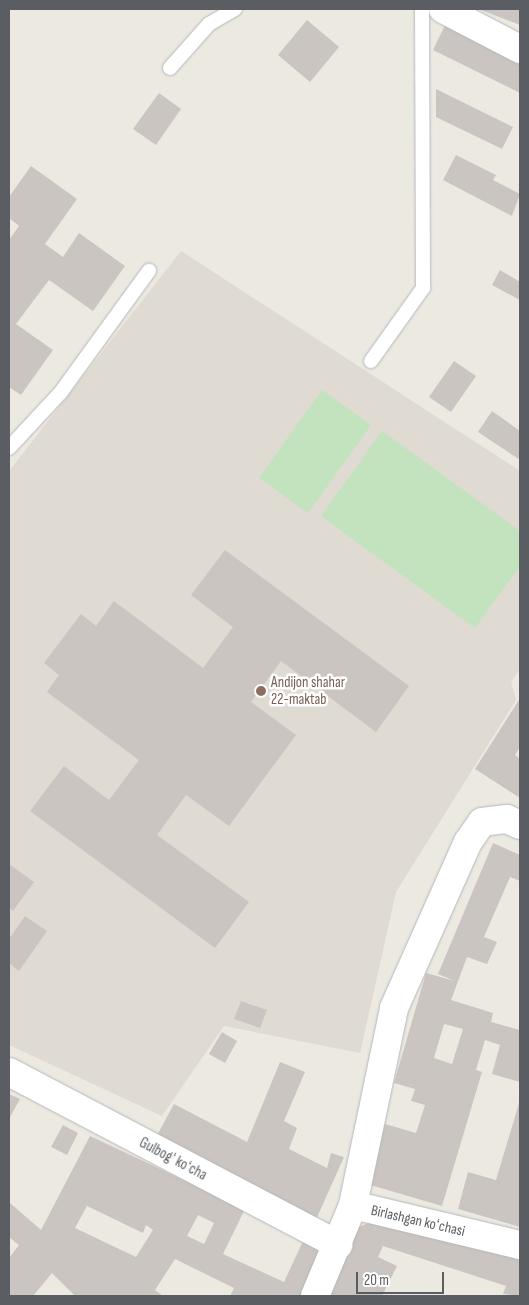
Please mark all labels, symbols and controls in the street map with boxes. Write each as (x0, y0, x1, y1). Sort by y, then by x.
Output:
place label: Andijon shahar 22-maktab (271, 673, 345, 708)
marker: Andijon shahar 22-maktab (255, 685, 267, 697)
street label: Gulbogʻ koʻcha (136, 1134, 210, 1184)
street label: Birlashgan koʻchasi (369, 1201, 467, 1241)
scale bar (359, 1262, 446, 1294)
text: 20 m (364, 1271, 389, 1290)

